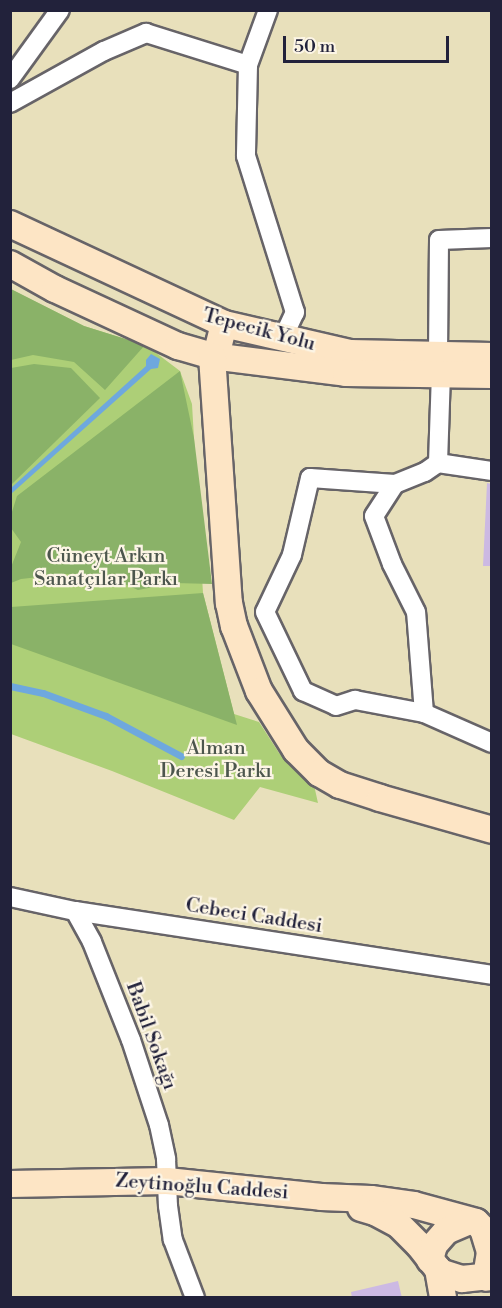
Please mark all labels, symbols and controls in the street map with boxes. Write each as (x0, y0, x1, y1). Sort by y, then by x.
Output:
scale bar (286, 24, 452, 62)
text: 50 m (294, 35, 335, 58)
street label: Tepecik Yolu (200, 303, 318, 357)
park label: Cüneyt Arkın Sanatçılar Parkı (34, 544, 178, 591)
park label: Alman Deresi Parkı (160, 736, 272, 783)
street label: Cebeci Caddesi (184, 893, 324, 939)
street label: Babil Sokağı (120, 979, 182, 1093)
street label: Zeytinoğlu Caddesi (115, 1169, 289, 1205)

